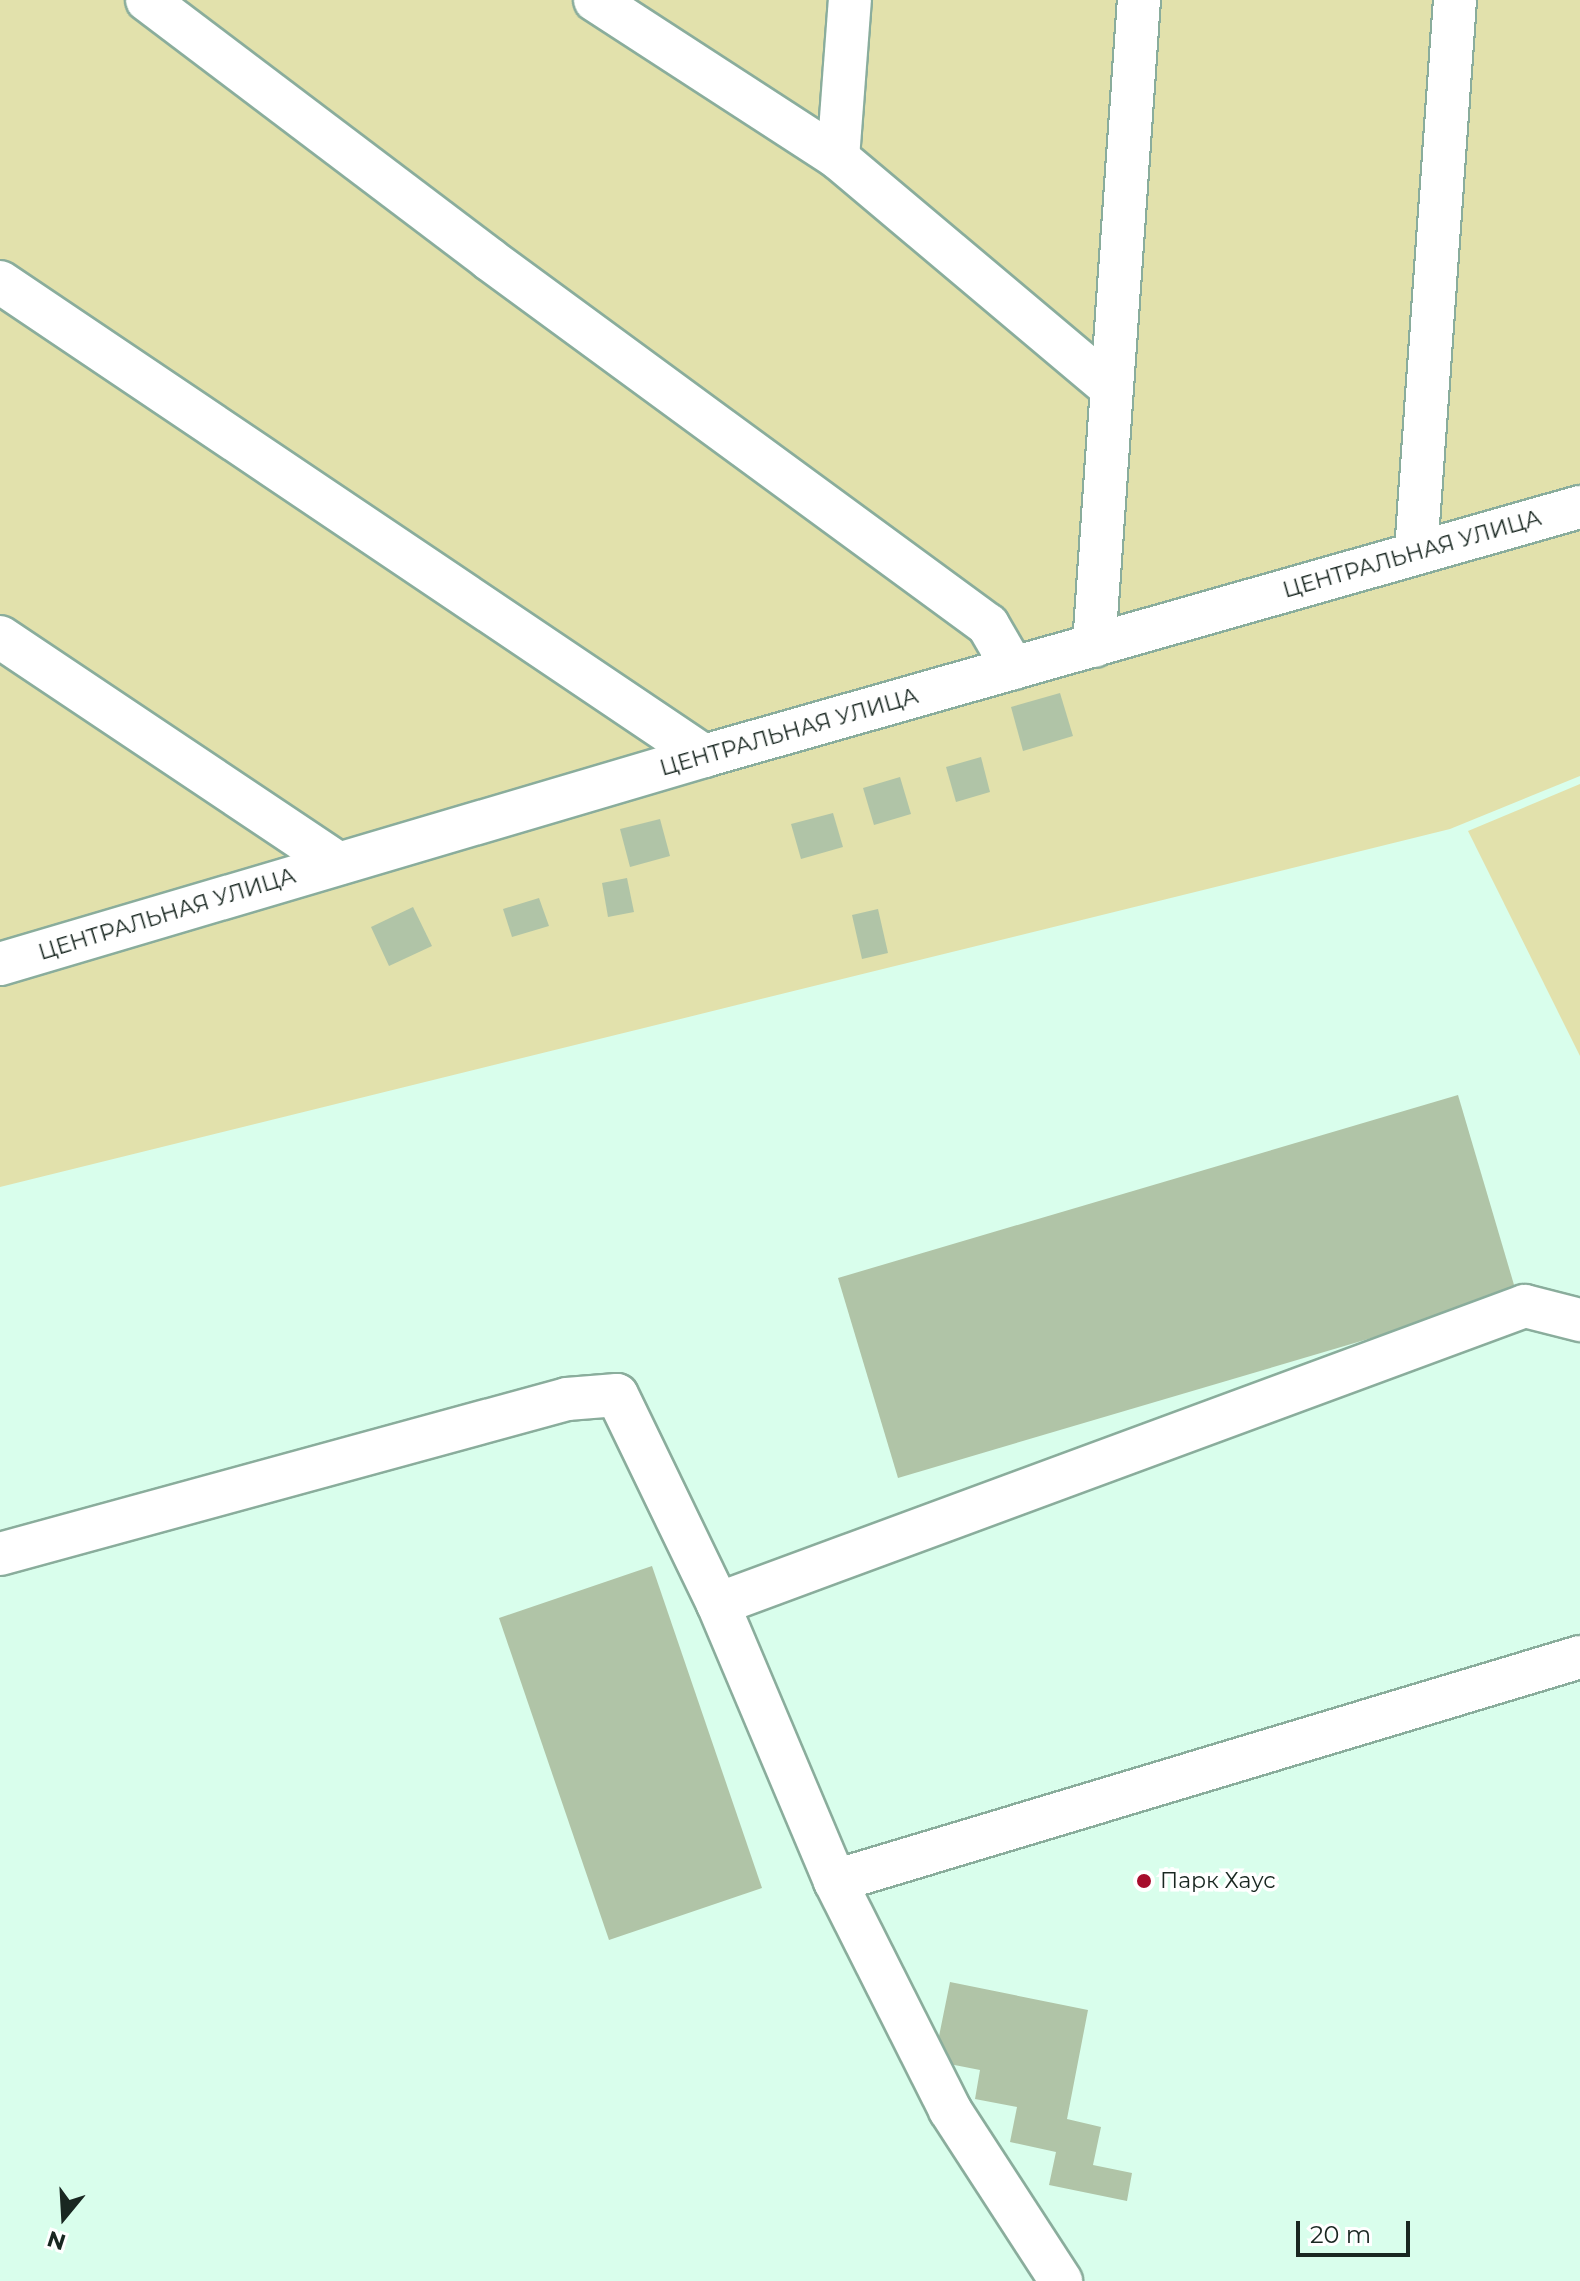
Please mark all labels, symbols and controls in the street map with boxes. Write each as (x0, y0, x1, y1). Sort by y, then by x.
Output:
street label: ЦЕНТРАЛЬНАЯ УЛИЦА (1280, 504, 1544, 604)
street label: ЦЕНТРАЛЬНАЯ УЛИЦА (657, 682, 921, 782)
street label: ЦЕНТРАЛЬНАЯ УЛИЦА (35, 862, 299, 966)
place label: Парк Хаус (1160, 1868, 1276, 1894)
marker: Парк Хаус (1135, 1872, 1153, 1890)
north arrow (24, 2177, 104, 2257)
scale bar (1300, 2205, 1414, 2255)
text: 20 m (1310, 2220, 1371, 2249)
text: N (44, 2225, 69, 2256)

